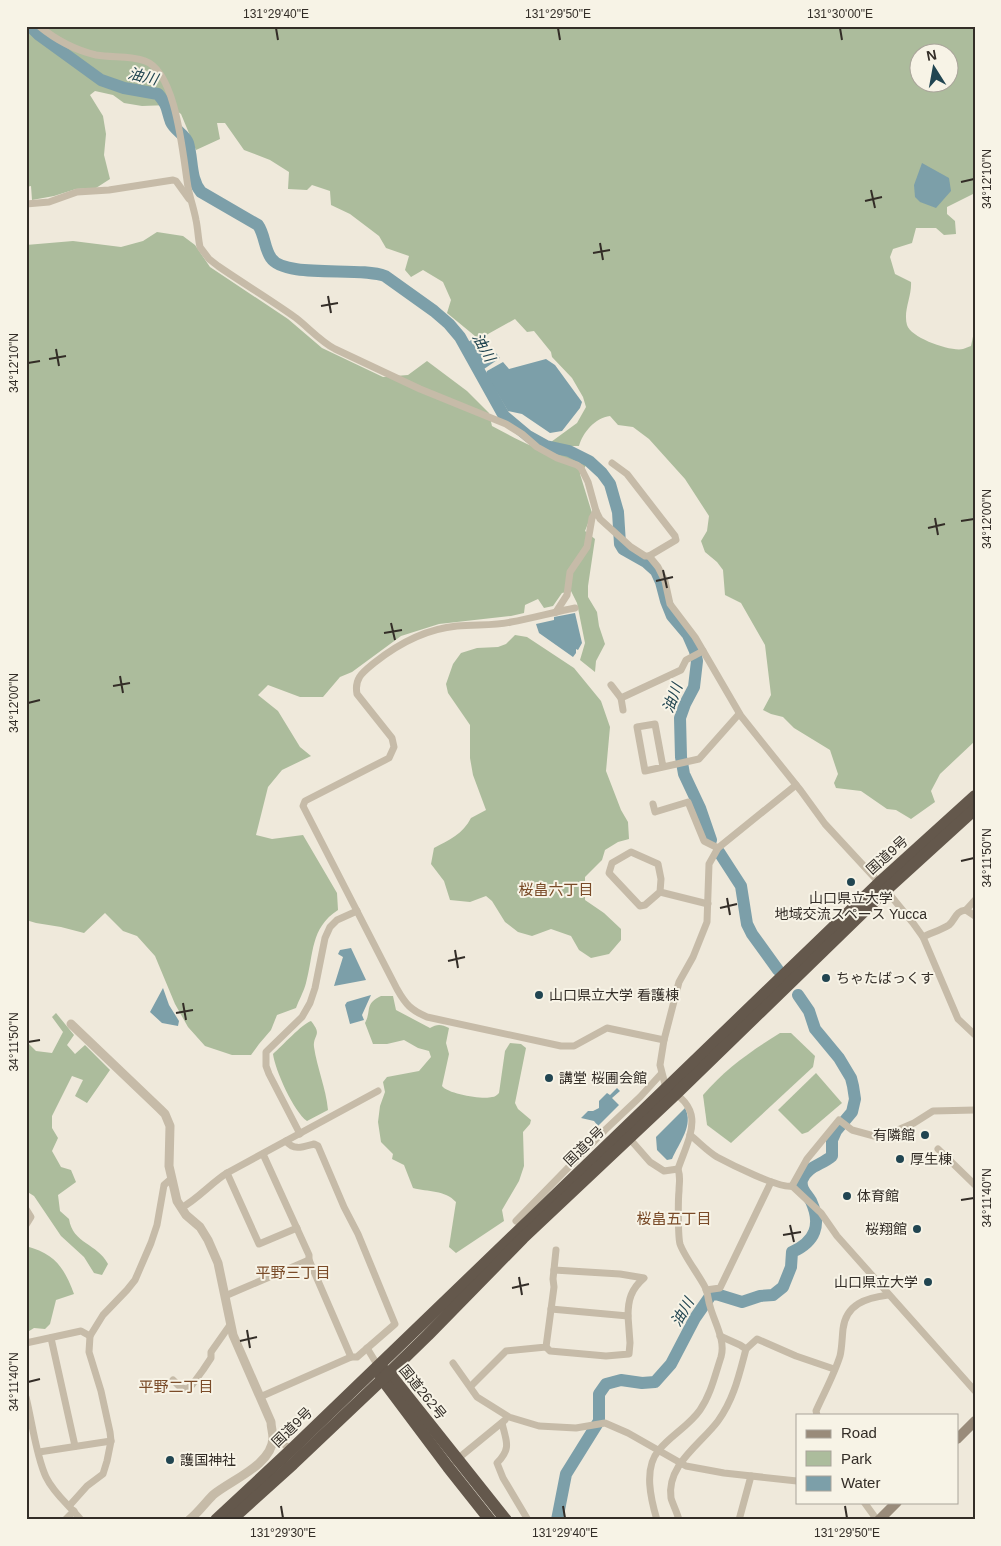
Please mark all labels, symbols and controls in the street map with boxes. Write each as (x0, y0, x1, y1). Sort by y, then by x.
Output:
text: 131°29'40"E (243, 7, 309, 21)
text: 131°29'50"E (525, 7, 591, 21)
text: 131°30'00"E (807, 7, 873, 21)
north arrow (908, 42, 958, 92)
text: N (925, 46, 938, 64)
water label: 油川 (126, 64, 162, 88)
text: 34°12'10"N (980, 149, 994, 209)
water label: 油川 (469, 330, 500, 366)
text: 34°12'10"N (7, 333, 21, 393)
text: 34°12'00"N (980, 489, 994, 549)
text: 34°12'00"N (7, 673, 21, 733)
water label: 油川 (659, 679, 686, 715)
text: 34°11'50"N (980, 828, 994, 888)
street label: 国道9号 (863, 832, 911, 878)
marker: 山口県立大学 地域交流スペース Yucca (845, 876, 857, 888)
district label: 桜畠六丁目 (518, 881, 594, 898)
place label: 山口県立大学 地域交流スペース Yucca (775, 890, 927, 922)
place label: ちゃたばっくす (836, 970, 934, 986)
marker: ちゃたばっくす (820, 972, 832, 984)
place label: 山口県立大学 看護棟 (549, 987, 679, 1003)
marker: 山口県立大学 看護棟 (533, 989, 545, 1001)
text: 34°11'50"N (7, 1012, 21, 1072)
place label: 講堂 桜圃会館 (559, 1070, 647, 1086)
marker: 講堂 桜圃会館 (543, 1072, 555, 1084)
street label: 国道9号 (561, 1123, 607, 1169)
place label: 有隣館 (873, 1127, 915, 1143)
marker: 有隣館 (919, 1129, 931, 1141)
place label: 厚生棟 (910, 1151, 952, 1167)
marker: 厚生棟 (894, 1153, 906, 1165)
text: 34°11'40"N (980, 1168, 994, 1228)
place label: 体育館 (857, 1188, 899, 1204)
marker: 体育館 (841, 1190, 853, 1202)
district label: 桜畠五丁目 (636, 1210, 712, 1227)
place label: 桜翔館 (865, 1221, 907, 1237)
marker: 桜翔館 (911, 1223, 923, 1235)
district label: 平野三丁目 (255, 1264, 331, 1281)
place label: 山口県立大学 (834, 1274, 918, 1290)
marker: 山口県立大学 (922, 1276, 934, 1288)
water label: 油川 (667, 1293, 698, 1329)
text: 34°11'40"N (7, 1352, 21, 1412)
street label: 国道262号 (396, 1362, 450, 1422)
district label: 平野二丁目 (138, 1378, 214, 1395)
street label: 国道9号 (269, 1404, 315, 1450)
legend (796, 1414, 958, 1504)
text: Road (841, 1424, 877, 1441)
text: Park (841, 1450, 872, 1467)
place label: 護国神社 (180, 1452, 236, 1468)
marker: 護国神社 (164, 1454, 176, 1466)
text: Water (841, 1474, 880, 1491)
text: 131°29'30"E (250, 1526, 316, 1540)
text: 131°29'40"E (532, 1526, 598, 1540)
text: 131°29'50"E (814, 1526, 880, 1540)

